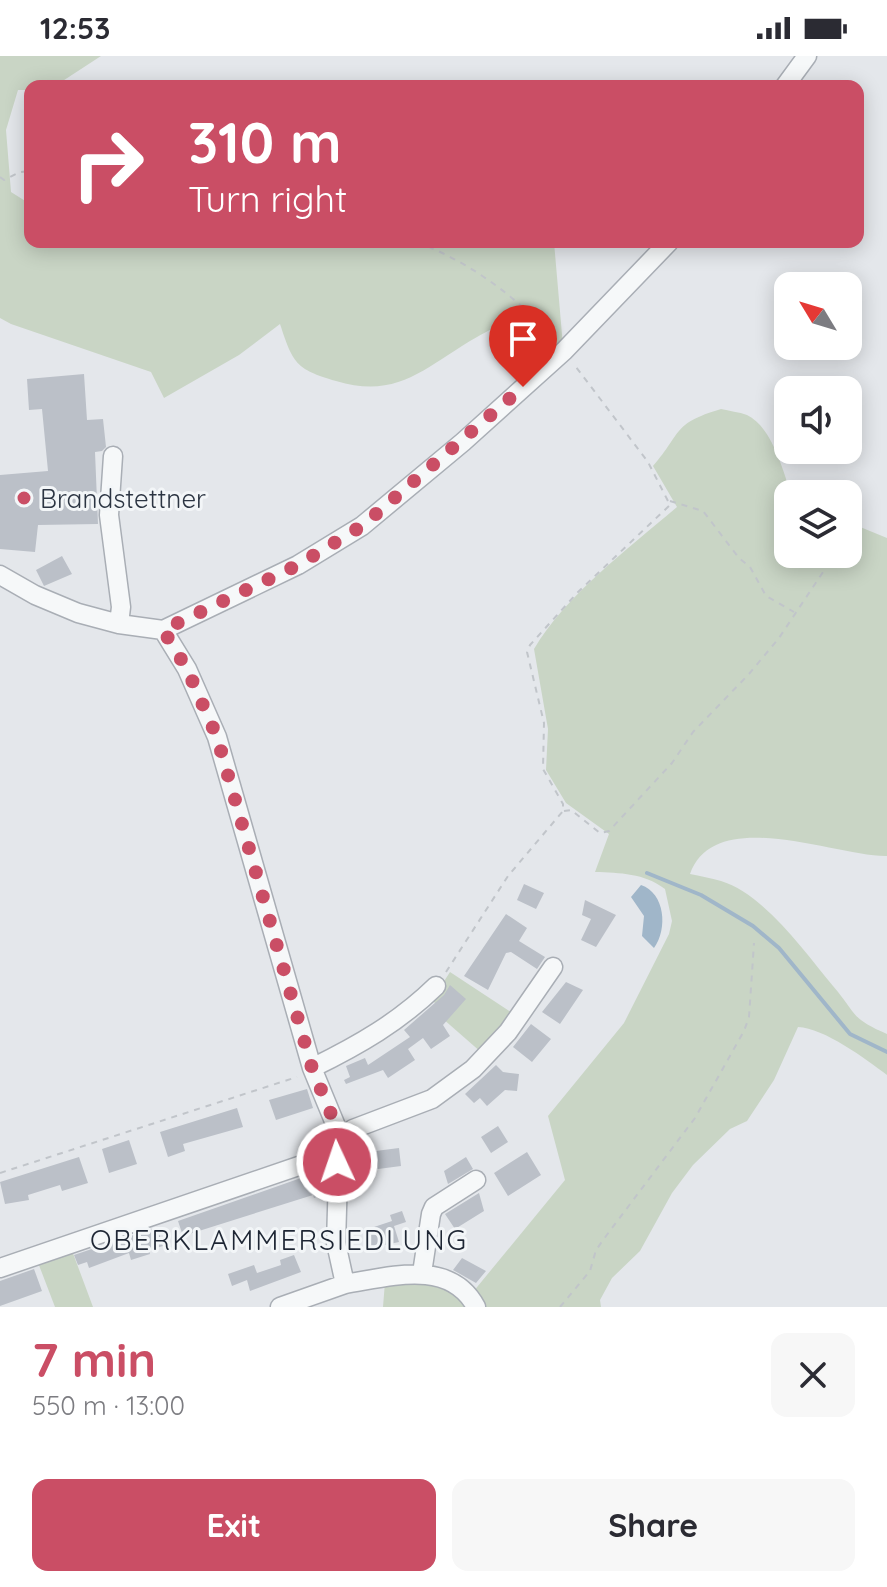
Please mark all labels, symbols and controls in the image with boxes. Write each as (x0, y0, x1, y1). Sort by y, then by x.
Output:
text: 12:53 (40, 9, 110, 47)
text: 310 m (188, 107, 342, 177)
icon: right (56, 112, 160, 216)
text: Turn right (188, 176, 347, 221)
north arrow (774, 272, 862, 360)
map controls (774, 272, 862, 568)
pin (489, 305, 557, 387)
icon: arrive (501, 317, 545, 361)
button: sound (774, 376, 862, 464)
button: layers (774, 480, 862, 568)
place label: Brandstettner (40, 482, 206, 515)
marker: Brandstettner (15, 489, 33, 507)
position arrow (295, 1120, 379, 1204)
district label: OBERKLAMMERSIEDLUNG (90, 1222, 468, 1257)
text: 7 min (32, 1329, 156, 1389)
button: close (771, 1333, 855, 1417)
text: 550 m · 13:00 (32, 1389, 185, 1422)
button: Exit (32, 1479, 436, 1571)
button: Share (452, 1479, 855, 1571)

